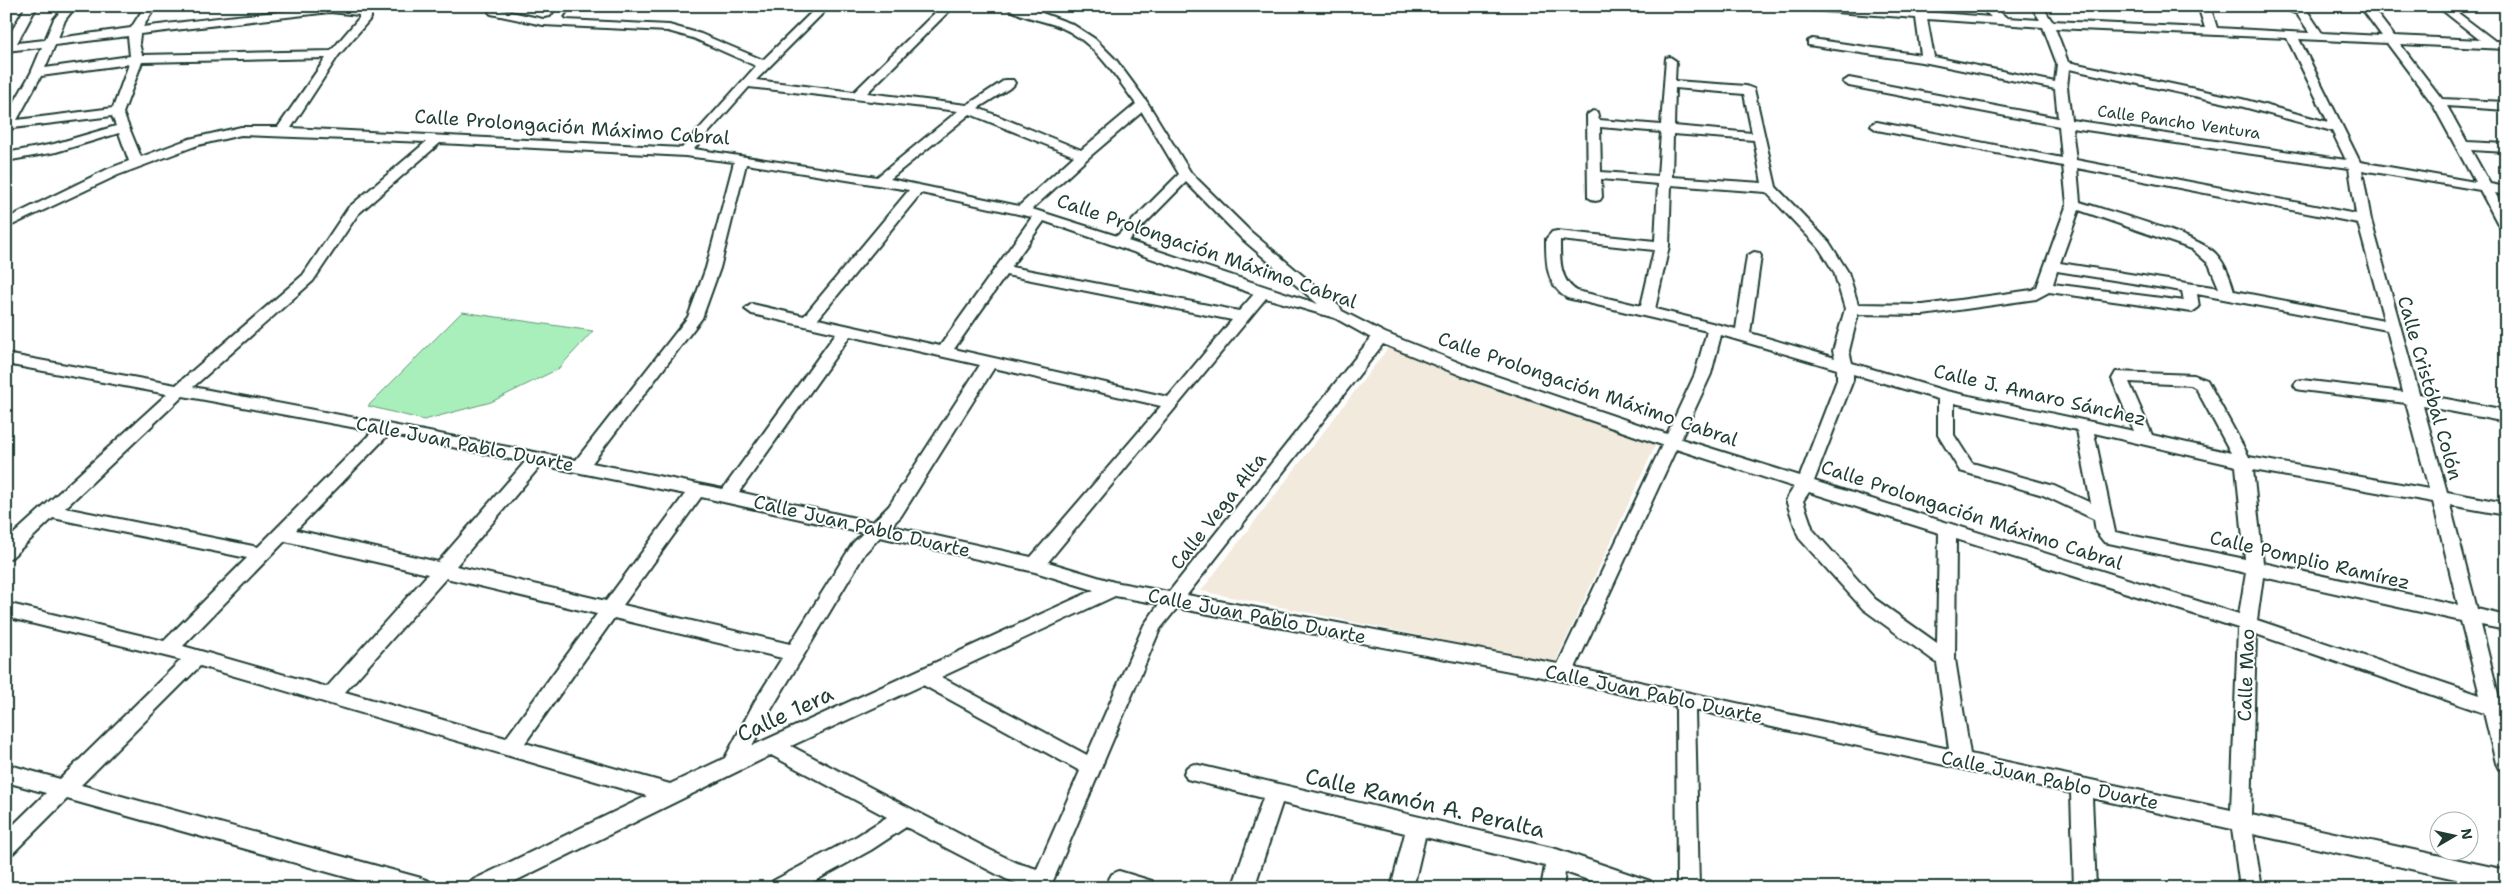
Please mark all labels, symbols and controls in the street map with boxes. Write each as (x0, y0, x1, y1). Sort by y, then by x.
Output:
street label: Calle Pancho Ventura (2096, 100, 2262, 144)
street label: Calle Prolongación Máximo Cabral (414, 104, 731, 151)
street label: Calle Prolongación Máximo Cabral (1054, 188, 1361, 314)
street label: Calle Cristóbal Colón (2392, 293, 2468, 483)
street label: Calle Prolongación Máximo Cabral (1435, 326, 1742, 452)
street label: Calle J. Amaro Sánchez (1931, 358, 2149, 432)
street label: Calle Juan Pablo Duarte (354, 411, 576, 477)
street label: Calle Vega Alta (1164, 447, 1272, 575)
street label: Calle Prolongación Máximo Cabral (1818, 454, 2126, 576)
street label: Calle Juan Pablo Duarte (751, 489, 973, 563)
street label: Calle Pomplio Ramírez (2207, 525, 2413, 595)
street label: Calle Juan Pablo Duarte (1146, 583, 1368, 649)
street label: Calle Mao (2232, 628, 2260, 722)
street label: Calle Juan Pablo Duarte (1543, 659, 1765, 729)
street label: Calle 1era (732, 679, 838, 749)
street label: Calle Juan Pablo Duarte (1939, 745, 2161, 815)
street label: Calle Ramón A. Peralta (1302, 761, 1548, 845)
north arrow (2430, 812, 2480, 862)
text: N (2457, 827, 2477, 841)

